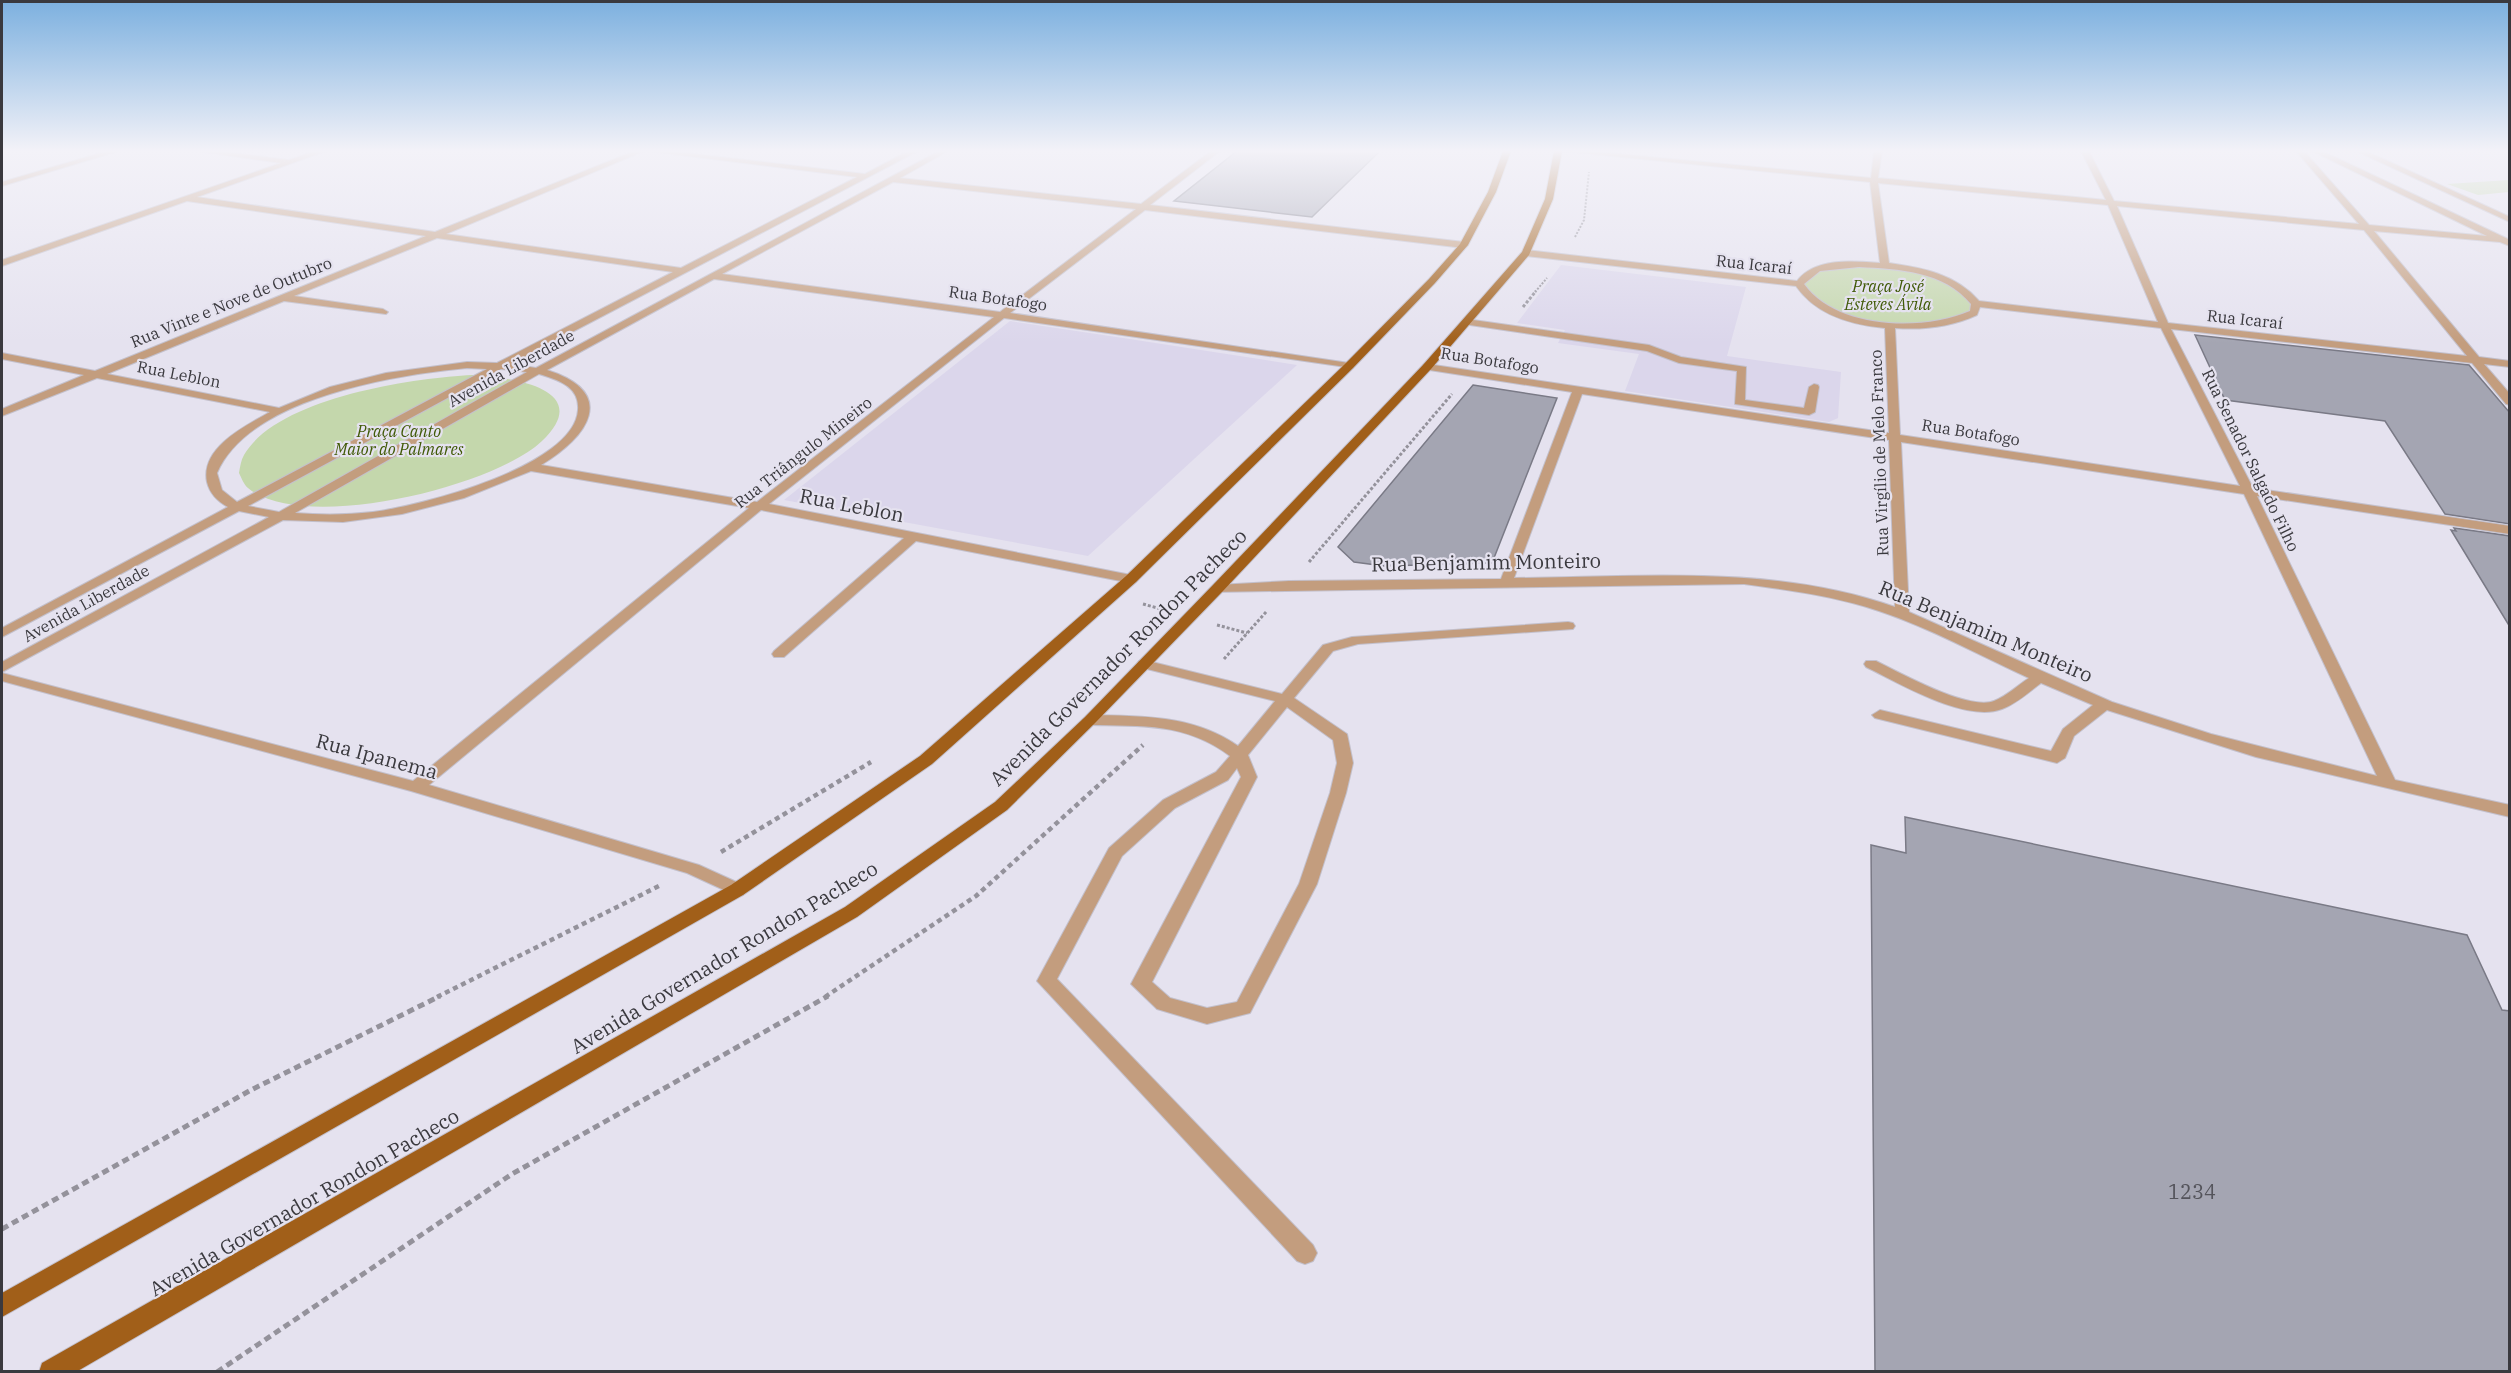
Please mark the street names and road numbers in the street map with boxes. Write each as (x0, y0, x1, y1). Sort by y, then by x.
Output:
street label: Rua Icaraí (1715, 250, 1793, 278)
street label: Rua Vinte e Nove de Outubro (127, 252, 335, 352)
street label: Rua Botafogo (948, 281, 1048, 315)
street label: Rua Icaraí (2206, 305, 2284, 333)
street label: Avenida Liberdade (444, 325, 578, 411)
street label: Rua Botafogo (1439, 342, 1541, 378)
street label: Rua Virgílio de Melo Franco (1865, 349, 1893, 557)
street label: Rua Leblon (136, 356, 222, 392)
street label: Rua Senador Salgado Filho (2198, 365, 2304, 555)
street label: Rua Triângulo Mineiro (730, 392, 876, 512)
street label: Rua Botafogo (1920, 414, 2022, 450)
street label: Rua Leblon (797, 482, 907, 528)
street label: Avenida Governador Rondon Pacheco (983, 522, 1253, 792)
street label: Rua Benjamim Monteiro (1371, 546, 1601, 578)
street label: Avenida Liberdade (19, 560, 153, 646)
street label: Rua Benjamim Monteiro (1875, 574, 2097, 688)
street label: Rua Ipanema (313, 727, 441, 785)
street label: Avenida Governador Rondon Pacheco (566, 854, 882, 1060)
street label: Avenida Governador Rondon Pacheco (144, 1102, 464, 1302)

